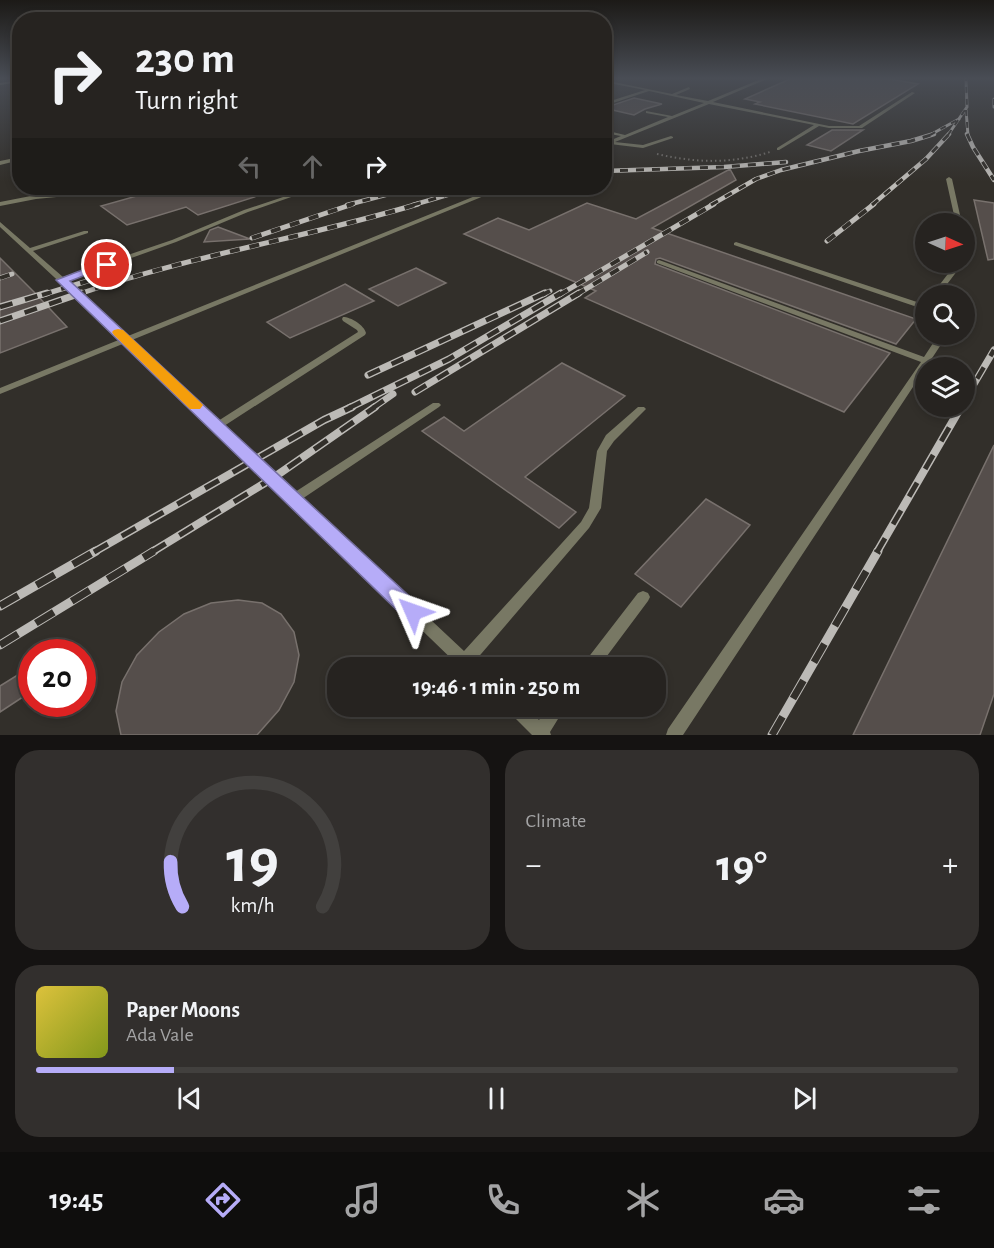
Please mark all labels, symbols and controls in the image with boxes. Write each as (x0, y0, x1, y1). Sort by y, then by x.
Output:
icon: right (36, 36, 114, 114)
text: 230 m (135, 38, 235, 80)
text: Turn right (135, 87, 238, 114)
icon: left (233, 150, 266, 183)
icon: ahead (296, 150, 329, 183)
icon: right (359, 150, 392, 183)
north arrow (915, 213, 975, 273)
map controls (915, 213, 975, 417)
pin (81, 239, 132, 290)
icon: arrive (90, 248, 123, 281)
button: search (915, 285, 975, 345)
button: layers (915, 357, 975, 417)
position arrow (381, 580, 445, 644)
speed limit sign: 20 (18, 639, 96, 717)
text: 19:46 · 1 min · 250 m (413, 676, 580, 698)
text: Climate (526, 811, 586, 831)
text: 19 (226, 831, 279, 893)
text: 19° (716, 844, 767, 889)
text: − (526, 849, 541, 882)
text: + (942, 849, 958, 882)
text: km/h (230, 895, 274, 916)
text: Paper Moons (126, 999, 240, 1021)
text: Ada Vale (126, 1025, 194, 1045)
icon: previous (173, 1082, 206, 1115)
icon: pause (480, 1082, 513, 1115)
icon: next (788, 1082, 821, 1115)
icon: directions (202, 1179, 244, 1221)
icon: music (342, 1179, 384, 1221)
icon: phone (482, 1179, 524, 1221)
icon: climate (622, 1179, 664, 1221)
icon: car (763, 1179, 805, 1221)
icon: filters (903, 1179, 945, 1221)
text: 19:45 (49, 1186, 103, 1213)

